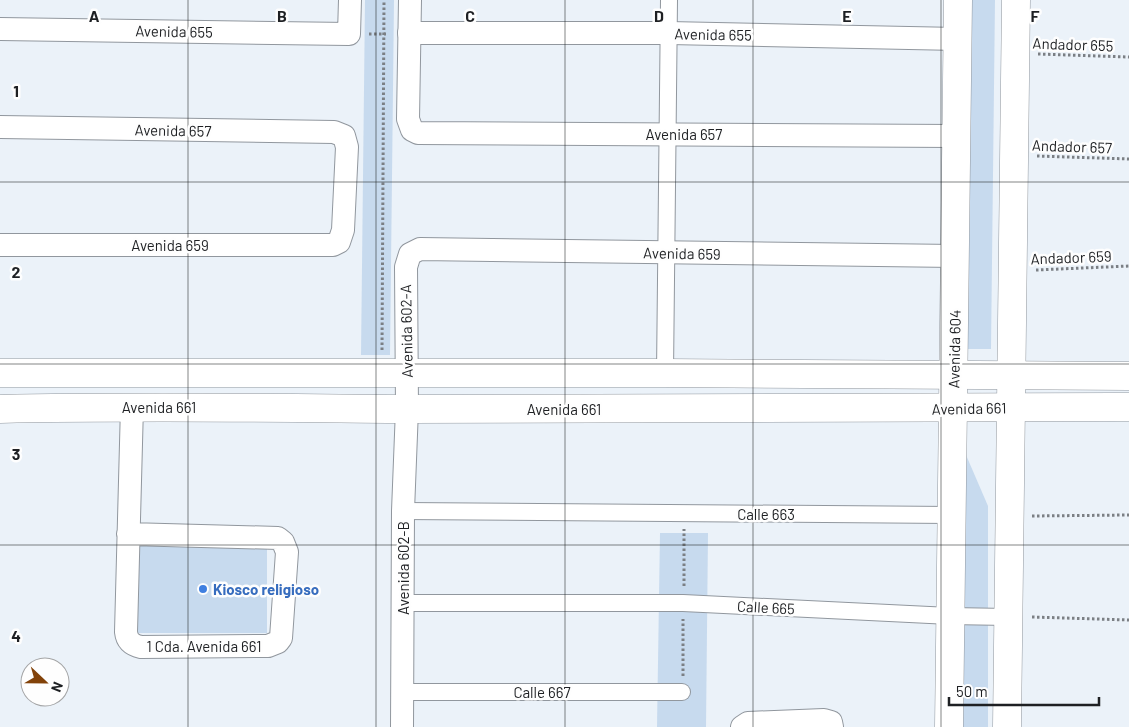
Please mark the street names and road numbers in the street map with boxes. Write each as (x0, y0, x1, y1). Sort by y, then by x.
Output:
street label: Avenida 655 (135, 21, 213, 41)
street label: Avenida 655 (674, 24, 752, 44)
street label: Andador 655 (1032, 34, 1114, 54)
street label: Avenida 657 (134, 120, 212, 140)
street label: Avenida 657 (646, 125, 722, 143)
street label: Andador 657 (1032, 136, 1112, 156)
street label: Avenida 659 (131, 236, 209, 254)
street label: Avenida 659 (643, 243, 721, 263)
street label: Andador 659 (1030, 247, 1112, 267)
street label: Avenida 602-A (396, 284, 416, 378)
street label: Avenida 604 (944, 309, 964, 389)
street label: Avenida 661 (122, 398, 196, 416)
street label: Avenida 661 (931, 398, 1007, 418)
street label: Avenida 661 (527, 400, 601, 418)
street label: Calle 663 (737, 505, 795, 523)
street label: Avenida 602-B (394, 521, 412, 615)
street label: Calle 665 (737, 597, 795, 617)
street label: 1 Cda. Avenida 661 (146, 637, 262, 655)
street label: Calle 667 (513, 683, 571, 701)

